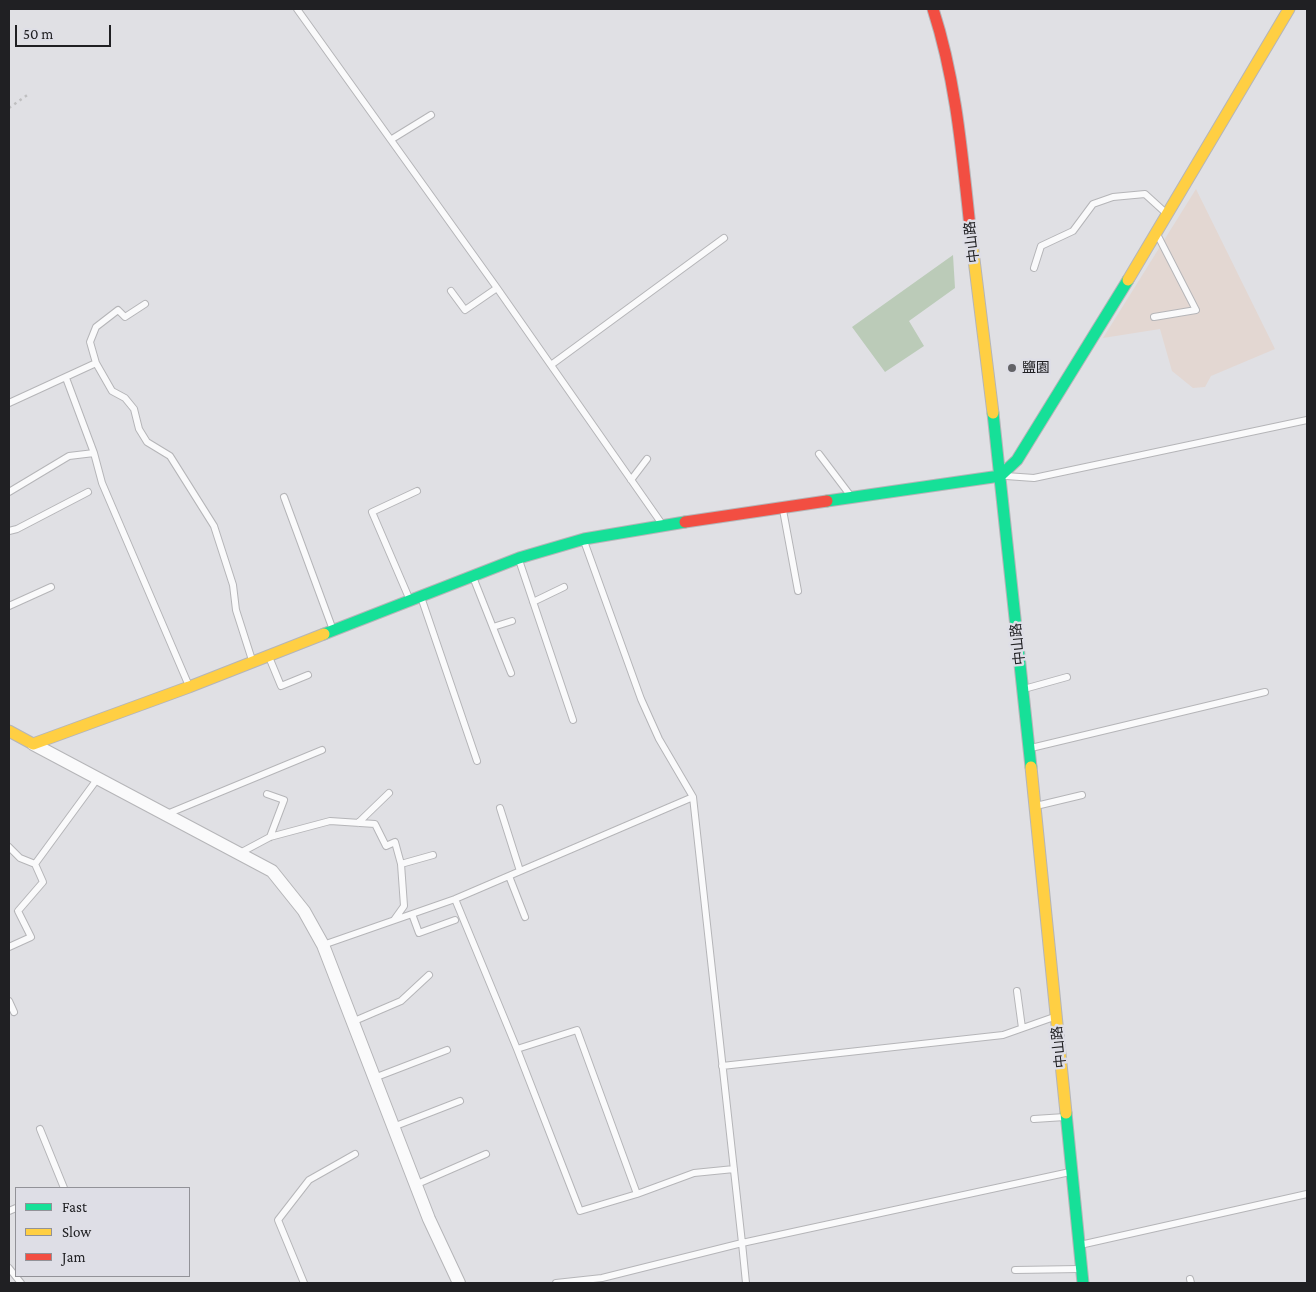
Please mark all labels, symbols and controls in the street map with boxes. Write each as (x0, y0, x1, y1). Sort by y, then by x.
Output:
scale bar (18, 15, 114, 47)
text: 50 m (23, 26, 53, 42)
street label: 中山路 (961, 220, 983, 264)
place label: 鹽園 (1022, 360, 1050, 376)
marker: 鹽園 (1006, 362, 1018, 374)
street label: 中山路 (1007, 622, 1029, 666)
street label: 中山路 (1048, 1025, 1070, 1069)
legend (15, 1187, 190, 1277)
text: Fast (62, 1199, 87, 1215)
text: Slow (62, 1224, 91, 1240)
text: Jam (62, 1249, 85, 1265)

